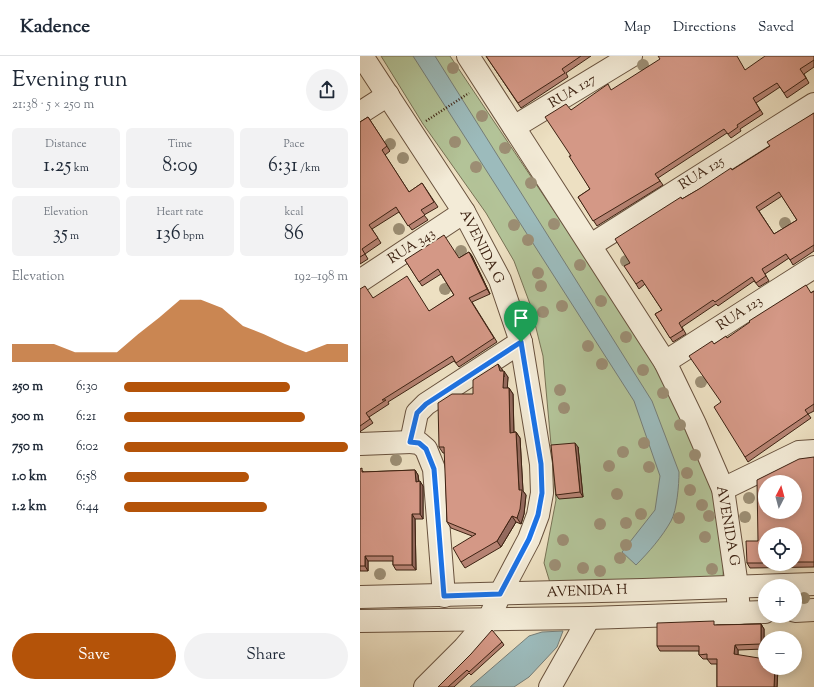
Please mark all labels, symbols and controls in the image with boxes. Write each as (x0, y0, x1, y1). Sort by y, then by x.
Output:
text: Kadence (20, 14, 90, 41)
text: Map (624, 18, 651, 38)
text: Directions (673, 18, 736, 38)
text: Saved (758, 18, 794, 38)
text: Evening run (12, 65, 128, 97)
button: share (306, 69, 348, 111)
street label: RUA 127 (545, 70, 601, 114)
text: 21:38 · 5 × 250 m (12, 96, 94, 114)
text: Distance (45, 136, 87, 152)
text: Time (168, 136, 192, 152)
text: Pace (283, 136, 305, 152)
text: 1.25 (43, 152, 71, 181)
text: 8:09 (162, 152, 198, 181)
text: 6:31 (268, 152, 298, 181)
street label: RUA 125 (675, 152, 729, 196)
text: km (71, 160, 89, 176)
text: /km (298, 160, 320, 176)
text: Elevation (44, 204, 88, 220)
text: Heart rate (157, 204, 203, 220)
text: kcal (285, 204, 303, 220)
street label: AVENIDA G (454, 206, 509, 288)
text: 35 (53, 220, 68, 249)
text: 136 (156, 220, 181, 249)
text: 86 (284, 220, 304, 249)
street label: RUA 343 (385, 224, 440, 270)
text: m (68, 228, 79, 244)
text: bpm (181, 228, 204, 244)
text: Elevation (12, 268, 65, 286)
text: 192–198 m (294, 268, 348, 286)
street label: RUA 123 (713, 292, 767, 336)
pin (504, 301, 538, 342)
icon: arrive (510, 307, 532, 329)
text: 250 m (12, 378, 43, 396)
text: 6:30 (76, 378, 98, 396)
text: 500 m (12, 408, 44, 426)
text: 6:21 (76, 408, 96, 426)
text: 750 m (12, 438, 43, 456)
text: 6:02 (76, 438, 98, 456)
text: 1.0 km (12, 468, 47, 486)
text: 6:58 (76, 468, 97, 486)
north arrow (758, 475, 802, 519)
map controls (758, 475, 802, 675)
street label: AVENIDA G (710, 484, 744, 568)
text: 1.2 km (12, 498, 46, 516)
text: 6:44 (76, 498, 99, 516)
button: locate (758, 527, 802, 571)
button: + (758, 579, 802, 623)
street label: AVENIDA H (546, 581, 628, 603)
button: − (758, 631, 802, 675)
button: Save (12, 633, 176, 679)
button: Share (184, 633, 348, 679)

